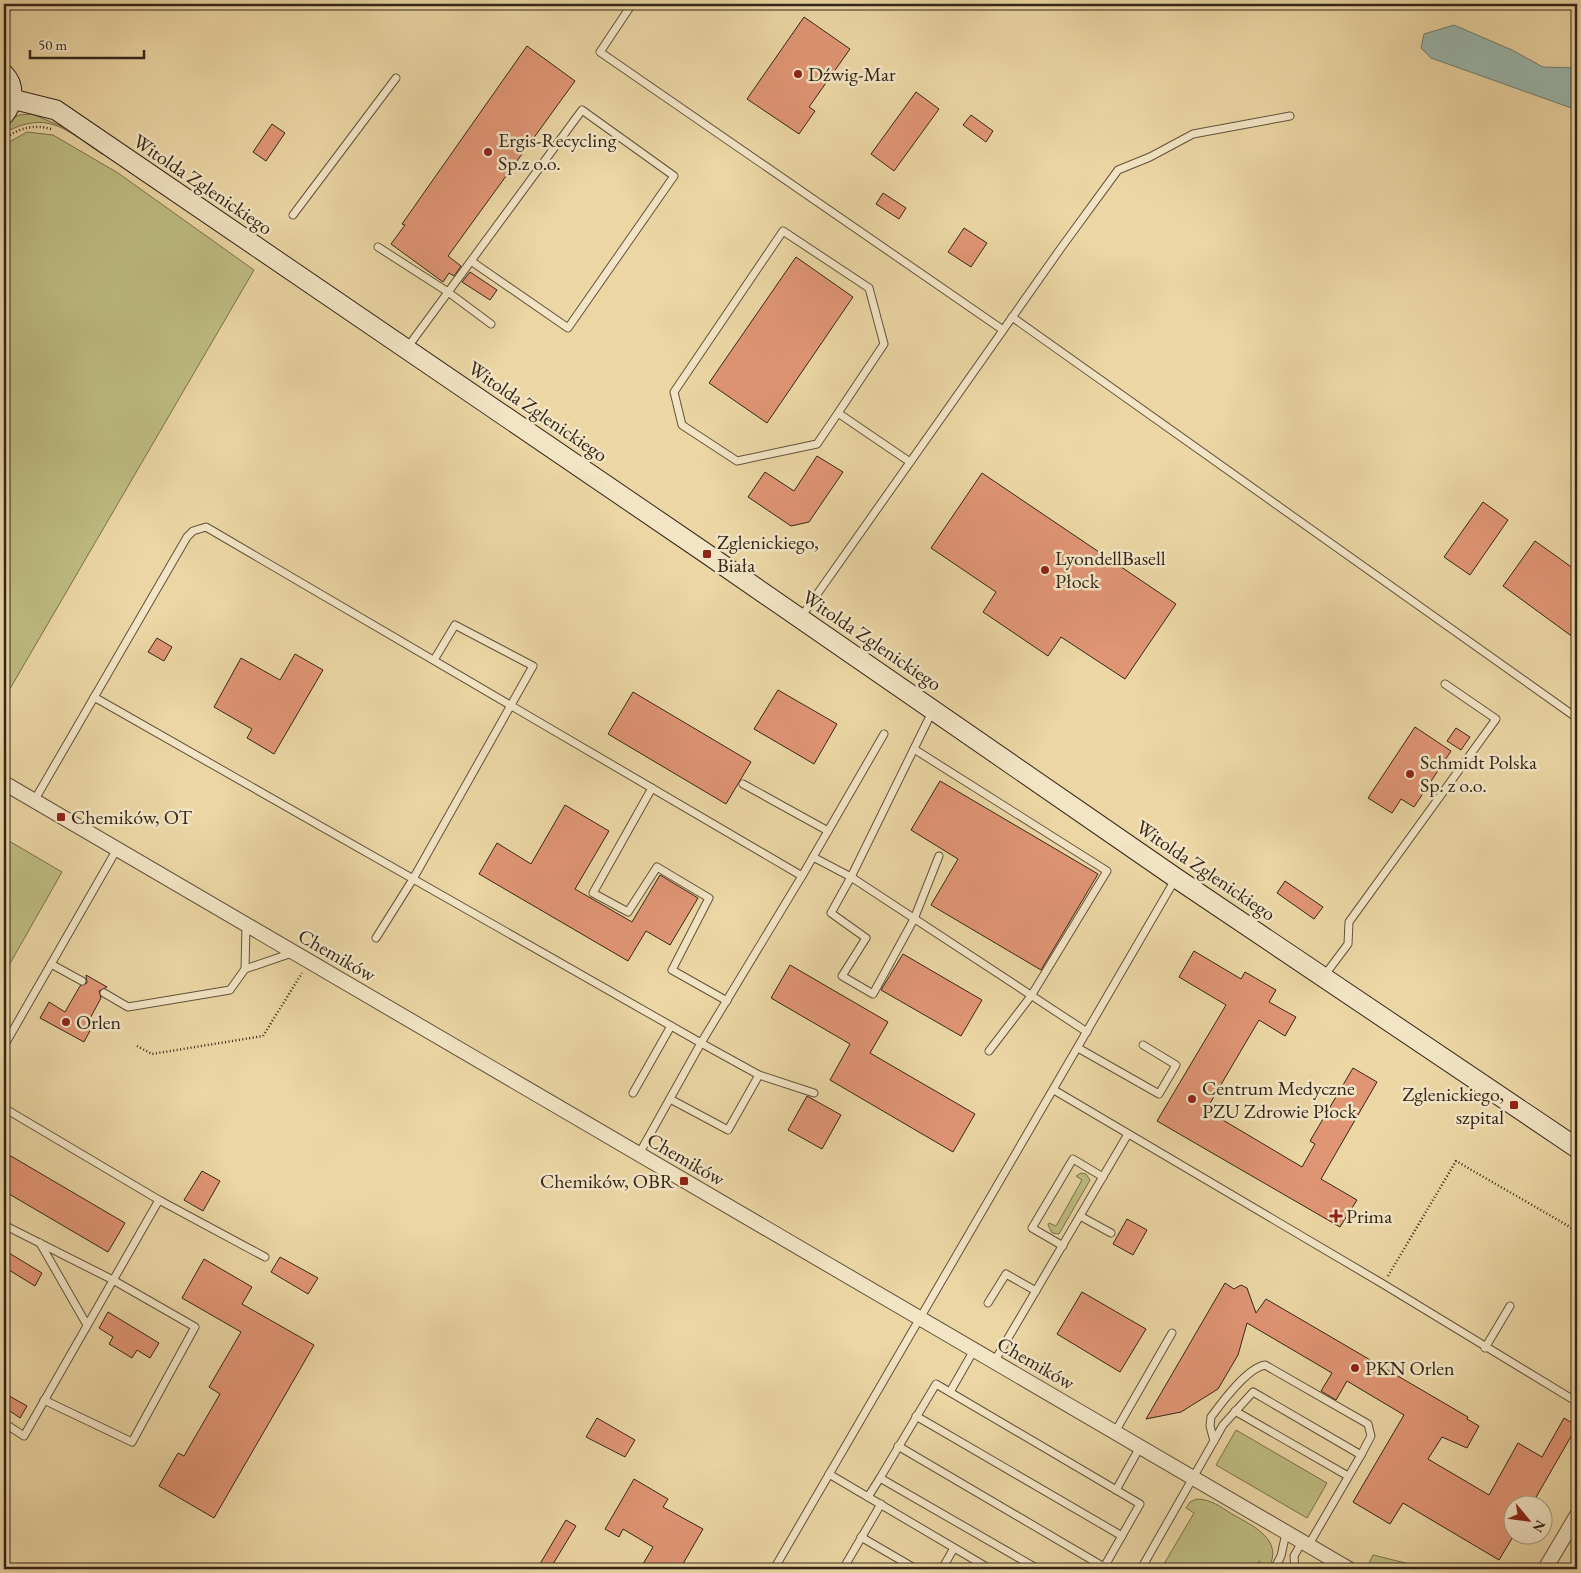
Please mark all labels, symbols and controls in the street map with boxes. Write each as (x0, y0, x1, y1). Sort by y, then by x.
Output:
scale bar (30, 28, 144, 60)
text: 50 m (38, 35, 67, 54)
place label: Dźwig-Mar (808, 61, 896, 87)
marker: Dźwig-Mar (792, 68, 804, 80)
place label: Ergis-Recycling Sp.z o.o. (498, 127, 617, 176)
street label: Witolda Zglenickiego (128, 128, 278, 240)
marker: Ergis-Recycling Sp.z o.o. (482, 146, 494, 158)
street label: Witolda Zglenickiego (463, 355, 613, 467)
place label: Zglenickiego, Biała (717, 529, 819, 578)
place label: LyondellBasell Płock (1055, 545, 1166, 594)
marker: Zglenickiego, Biała (701, 548, 713, 560)
marker: LyondellBasell Płock (1039, 564, 1051, 576)
street label: Witolda Zglenickiego (797, 584, 947, 696)
place label: Schmidt Polska Sp. z o.o. (1420, 749, 1537, 798)
marker: Schmidt Polska Sp. z o.o. (1404, 768, 1416, 780)
place label: Chemików, OT (71, 804, 192, 830)
marker: Chemików, OT (55, 811, 67, 823)
street label: Witolda Zglenickiego (1131, 814, 1281, 926)
street label: Chemików (293, 922, 381, 988)
place label: Orlen (76, 1009, 122, 1035)
marker: Orlen (60, 1016, 72, 1028)
place label: Centrum Medyczne PZU Zdrowie Płock (1202, 1075, 1357, 1124)
place label: Zglenickiego, szpital (1402, 1081, 1504, 1130)
marker: Centrum Medyczne PZU Zdrowie Płock (1186, 1093, 1198, 1105)
marker: Zglenickiego, szpital (1508, 1099, 1520, 1111)
street label: Chemików (642, 1126, 730, 1192)
place label: Chemików, OBR (540, 1168, 675, 1194)
marker: Chemików, OBR (678, 1175, 690, 1187)
place label: Prima (1346, 1203, 1392, 1229)
marker: Prima (1330, 1210, 1342, 1222)
street label: Chemików (992, 1330, 1080, 1396)
place label: PKN Orlen (1365, 1355, 1455, 1381)
marker: PKN Orlen (1349, 1362, 1361, 1374)
north arrow (1504, 1496, 1554, 1546)
text: N (1528, 1517, 1550, 1536)

